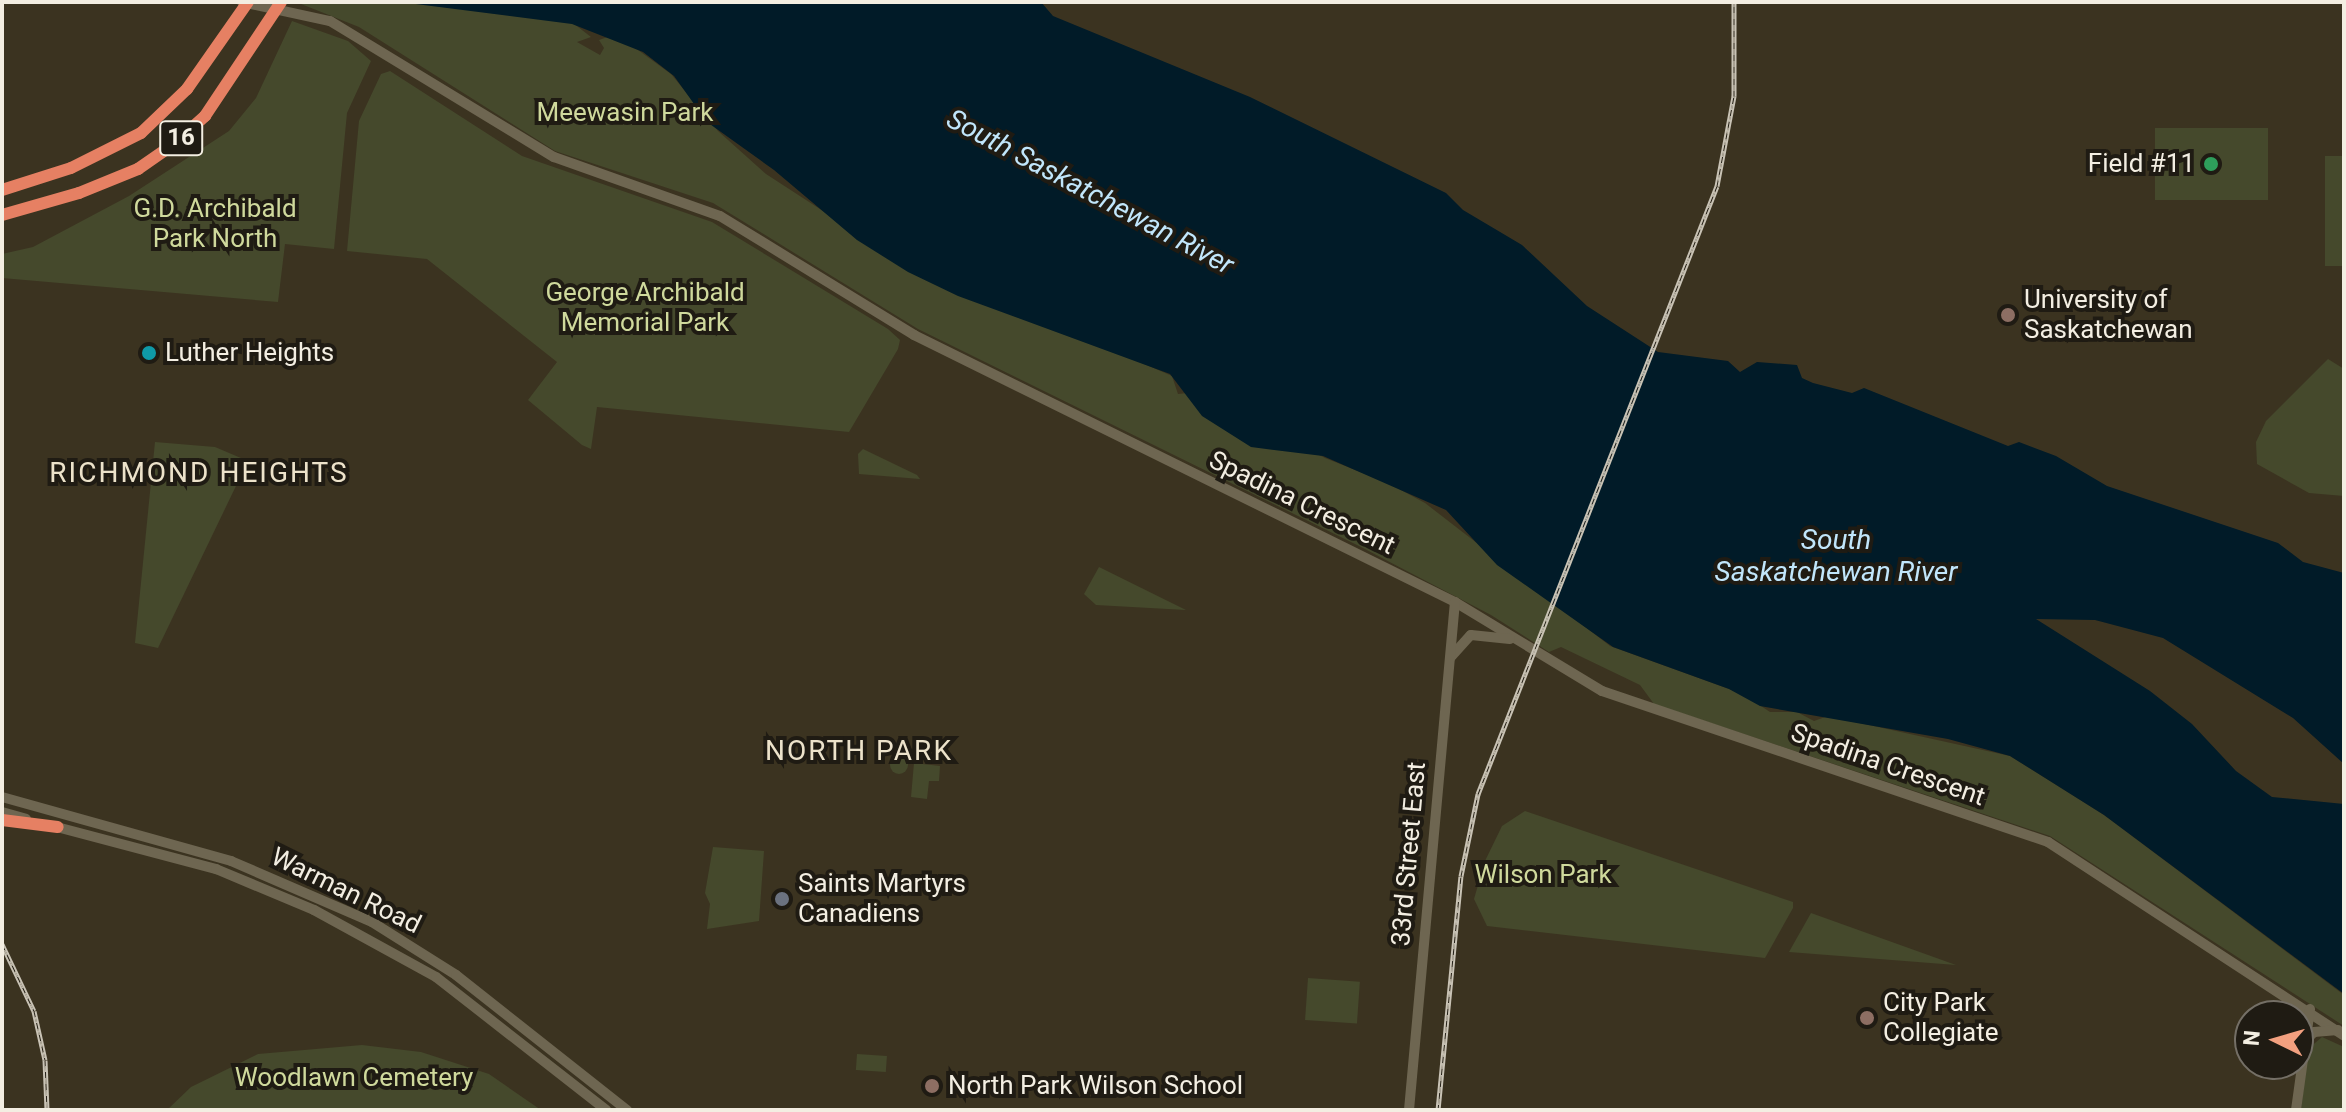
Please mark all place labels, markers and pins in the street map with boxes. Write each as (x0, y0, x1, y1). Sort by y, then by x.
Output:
place label: Field #11 (2088, 148, 2195, 180)
marker: Field #11 (2202, 155, 2220, 173)
place label: University of Saskatchewan (2024, 284, 2193, 346)
marker: University of Saskatchewan (1999, 306, 2017, 324)
place label: Luther Heights (165, 337, 334, 369)
marker: Luther Heights (140, 344, 158, 362)
place label: Saints Martyrs Canadiens (798, 868, 966, 930)
marker: Saints Martyrs Canadiens (773, 890, 791, 908)
place label: City Park Collegiate (1883, 987, 1999, 1048)
marker: City Park Collegiate (1858, 1009, 1876, 1027)
place label: North Park Wilson School (948, 1070, 1243, 1102)
marker: North Park Wilson School (923, 1077, 941, 1095)

